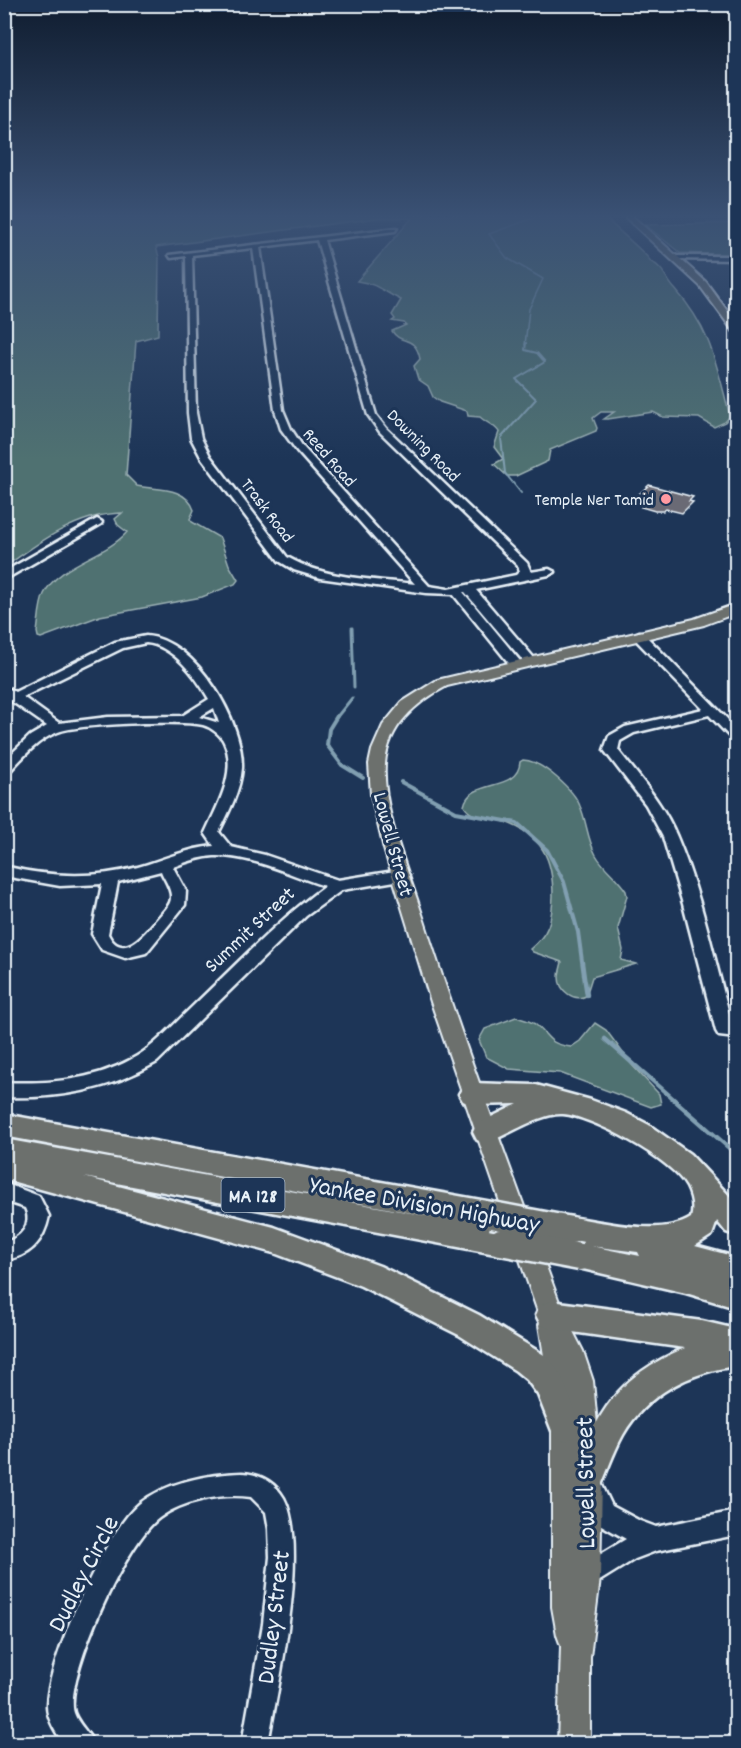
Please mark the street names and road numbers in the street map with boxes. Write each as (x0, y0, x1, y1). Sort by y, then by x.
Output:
street label: Downing Road (380, 405, 464, 489)
street label: Reed Road (295, 424, 361, 494)
street label: Trask Road (233, 474, 299, 549)
street label: Lowell Street (363, 789, 419, 900)
street label: Summit Street (199, 881, 303, 981)
street label: Yankee Division Highway (306, 1168, 543, 1245)
road number: MA 128 (222, 1178, 284, 1212)
street label: Lowell Street (568, 1416, 607, 1549)
street label: Dudley Circle (40, 1510, 130, 1639)
street label: Dudley Street (249, 1548, 302, 1686)

